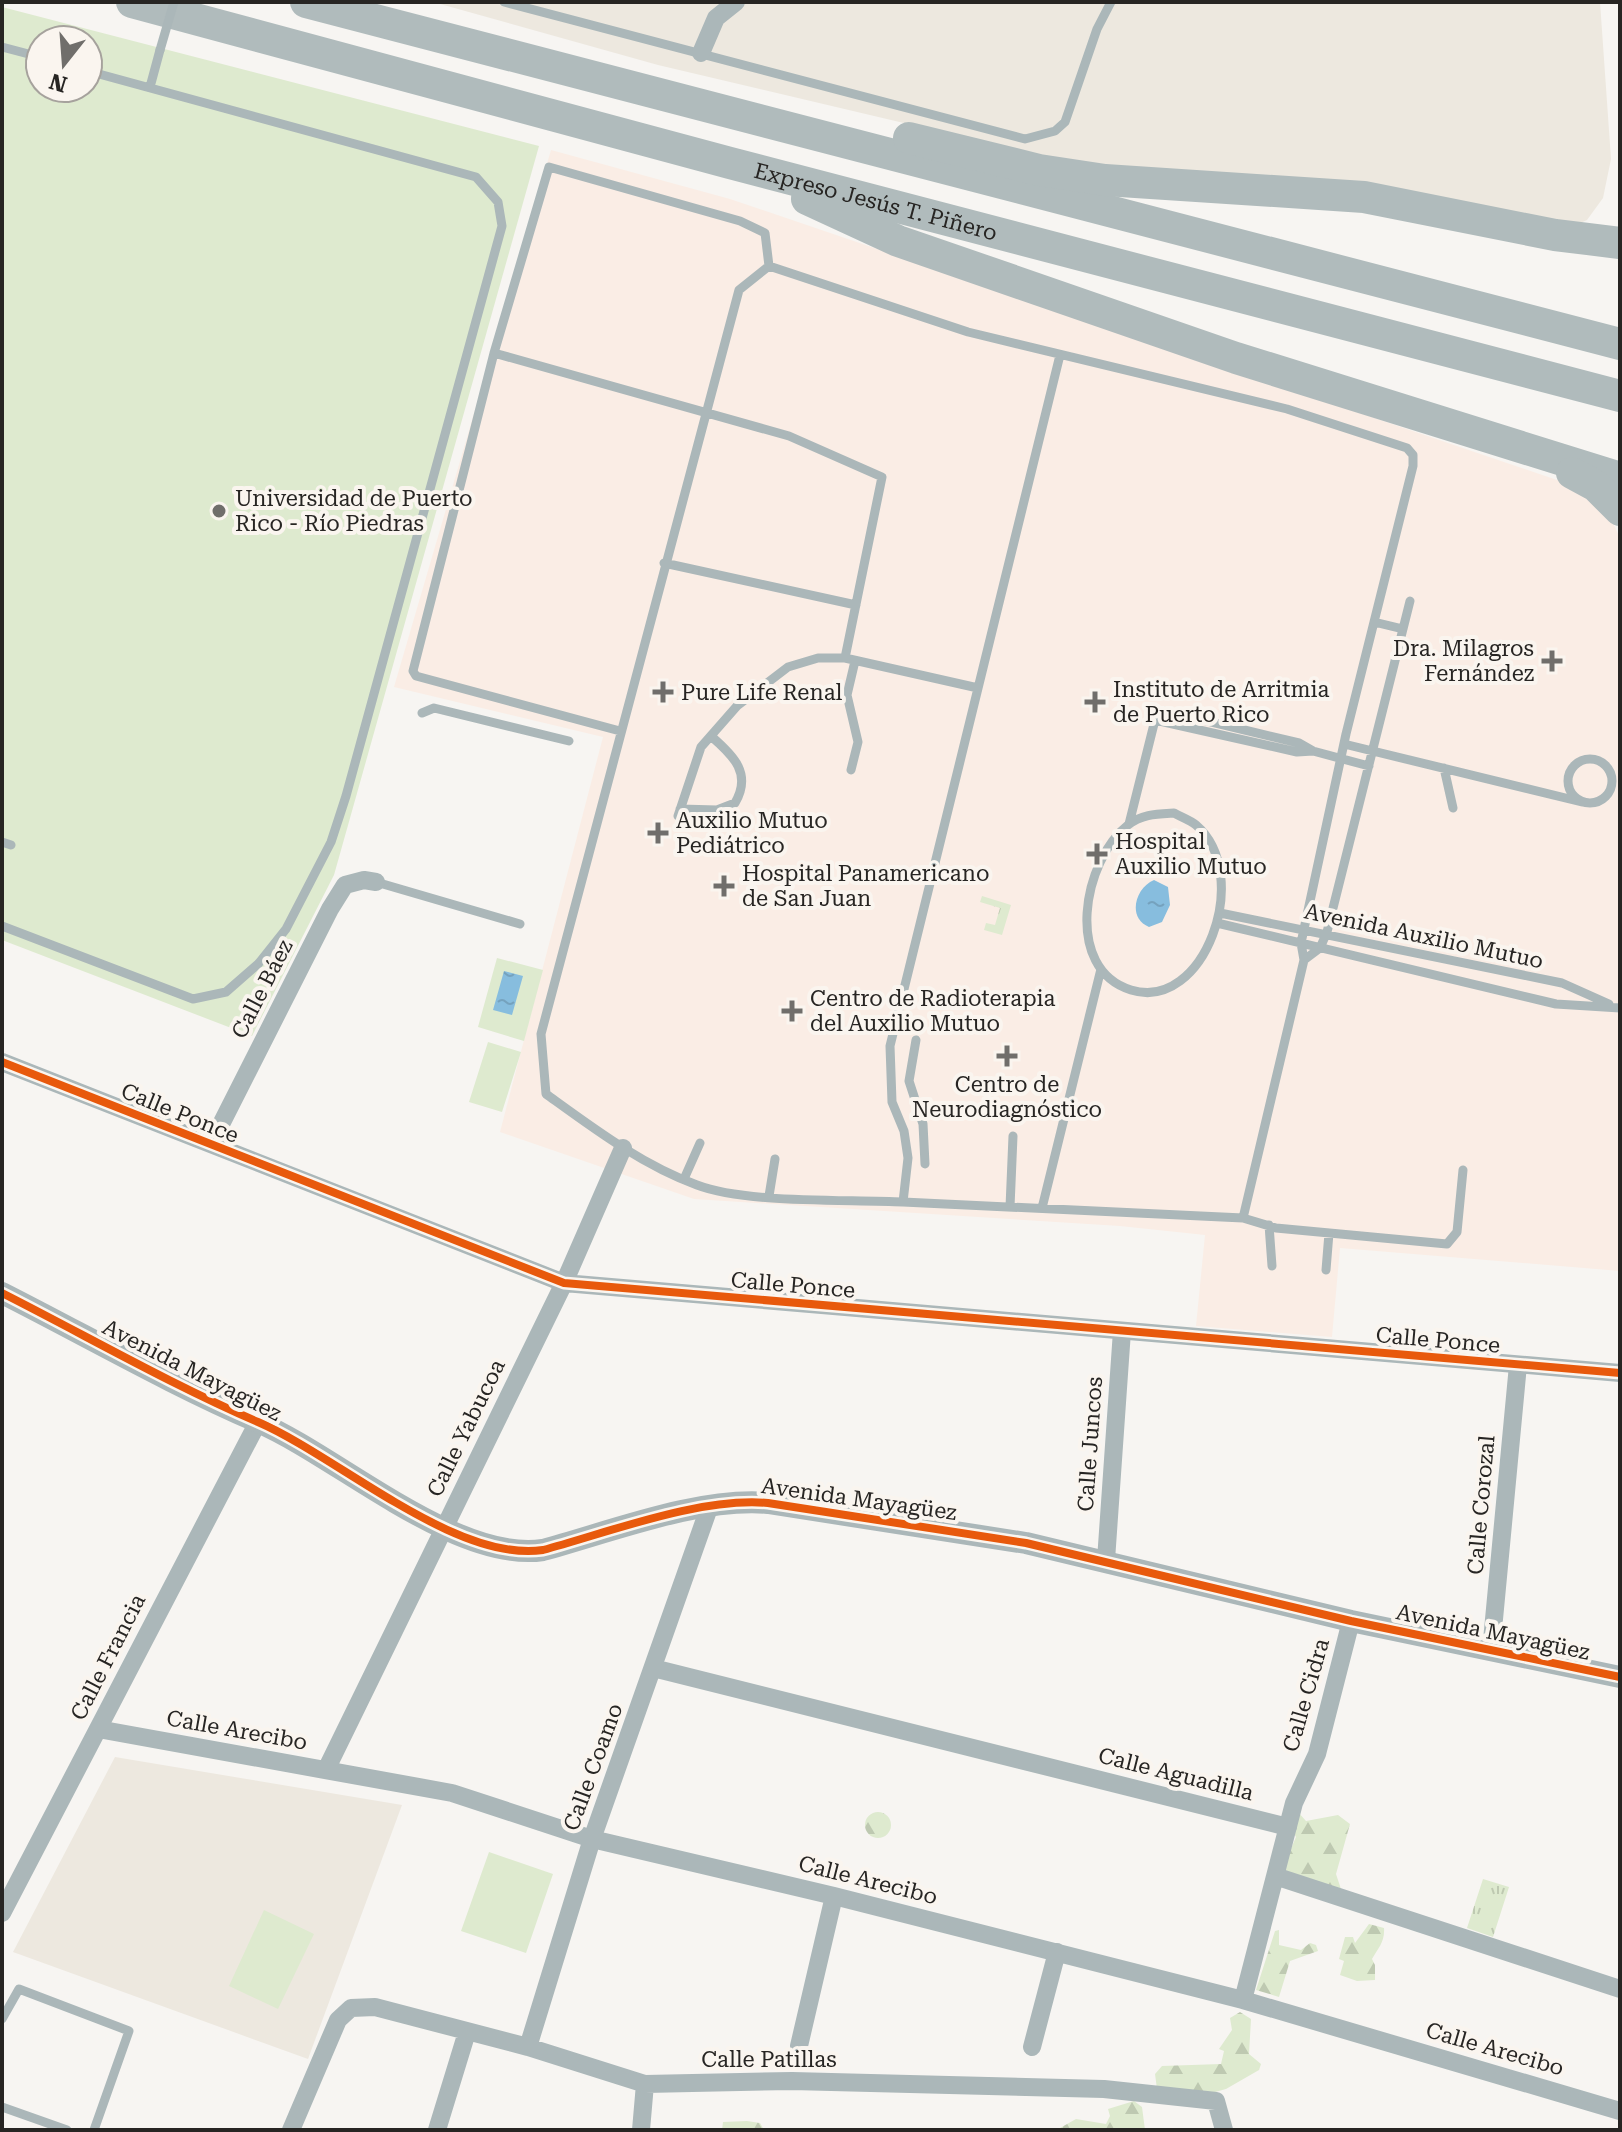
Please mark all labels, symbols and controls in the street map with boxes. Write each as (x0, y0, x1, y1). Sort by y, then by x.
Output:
north arrow (24, 24, 104, 104)
text: N (46, 68, 70, 97)
street label: Expreso Jesús T. Piñero (752, 157, 1000, 245)
place label: Universidad de Puerto Rico - Río Piedras (235, 486, 473, 536)
marker: Universidad de Puerto Rico - Río Piedras (210, 502, 228, 520)
place label: Dra. Milagros Fernández (1393, 636, 1534, 686)
marker: Dra. Milagros Fernández (1541, 650, 1563, 672)
place label: Instituto de Arritmia de Puerto Rico (1113, 677, 1330, 727)
place label: Pure Life Renal (681, 680, 843, 705)
marker: Pure Life Renal (652, 681, 674, 703)
marker: Instituto de Arritmia de Puerto Rico (1084, 691, 1106, 713)
place label: Auxilio Mutuo Pediátrico (676, 808, 828, 858)
marker: Auxilio Mutuo Pediátrico (647, 822, 669, 844)
place label: Hospital Auxilio Mutuo (1115, 829, 1267, 879)
marker: Hospital Auxilio Mutuo (1086, 843, 1108, 865)
place label: Hospital Panamericano de San Juan (742, 861, 989, 911)
marker: Hospital Panamericano de San Juan (713, 875, 735, 897)
street label: Avenida Auxilio Mutuo (1302, 898, 1546, 974)
street label: Calle Báez (226, 935, 298, 1043)
place label: Centro de Radioterapia del Auxilio Mutuo (810, 986, 1056, 1036)
marker: Centro de Radioterapia del Auxilio Mutuo (781, 1000, 803, 1022)
marker: Centro de Neurodiagnóstico (996, 1045, 1018, 1067)
place label: Centro de Neurodiagnóstico (912, 1072, 1102, 1122)
street label: Calle Ponce (118, 1078, 242, 1148)
street label: Calle Ponce (730, 1267, 856, 1303)
street label: Avenida Mayagüez (99, 1314, 285, 1426)
street label: Calle Ponce (1375, 1322, 1501, 1358)
street label: Calle Yabucoa (422, 1355, 510, 1501)
street label: Calle Juncos (1073, 1376, 1107, 1512)
street label: Calle Corozal (1462, 1434, 1500, 1576)
street label: Avenida Mayagüez (760, 1473, 958, 1525)
street label: Calle Francia (66, 1590, 151, 1724)
street label: Avenida Mayagüez (1394, 1599, 1592, 1665)
street label: Calle Cidra (1278, 1635, 1334, 1755)
street label: Calle Coamo (558, 1700, 628, 1834)
street label: Calle Arecibo (165, 1705, 309, 1755)
street label: Calle Aguadilla (1096, 1743, 1256, 1805)
street label: Calle Arecibo (796, 1851, 940, 1909)
street label: Calle Arecibo (1423, 2017, 1567, 2081)
street label: Calle Patillas (701, 2047, 837, 2072)

